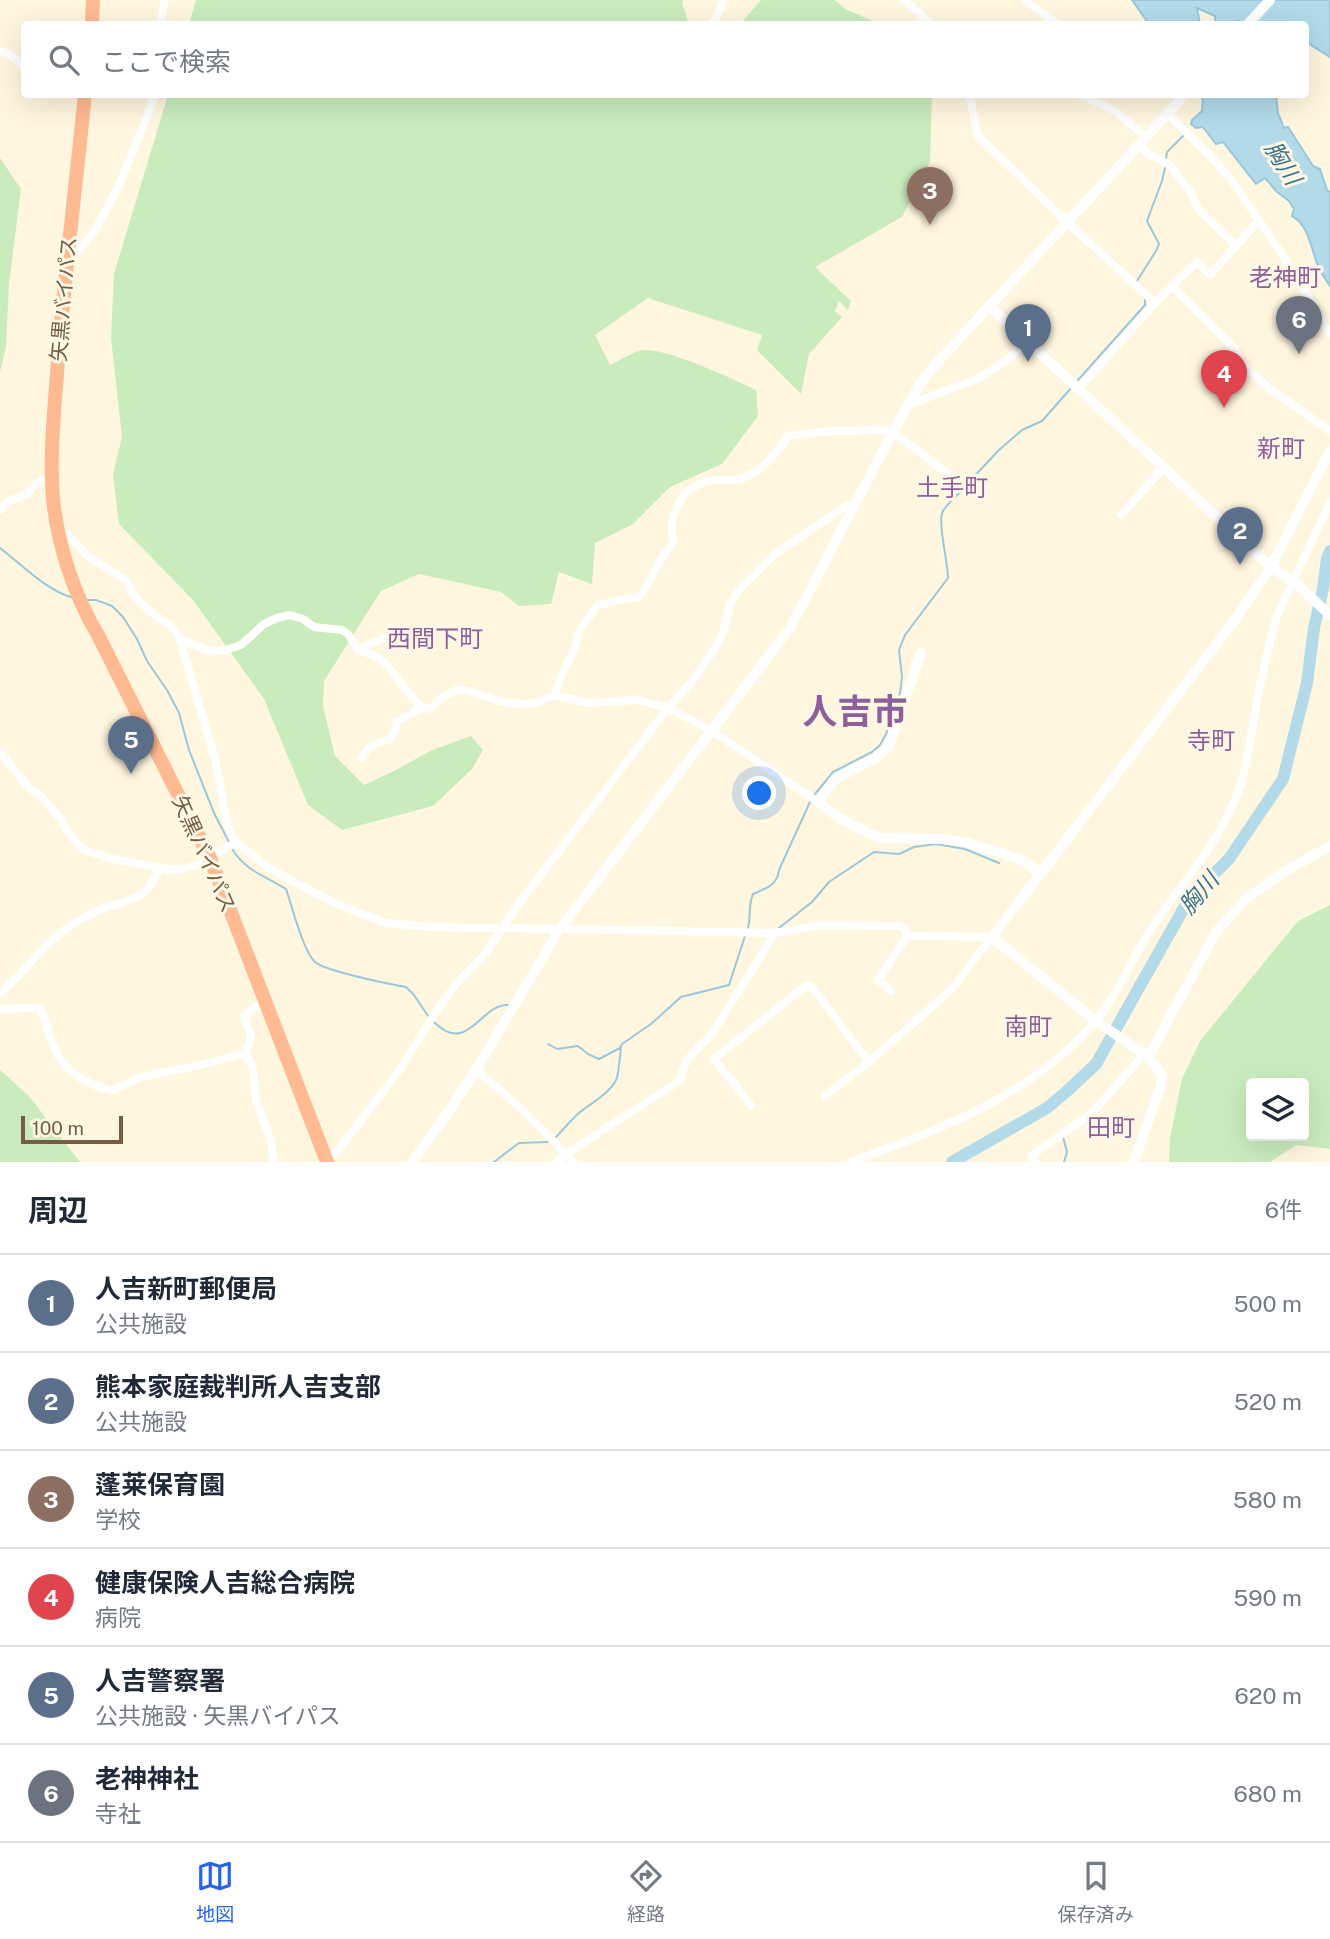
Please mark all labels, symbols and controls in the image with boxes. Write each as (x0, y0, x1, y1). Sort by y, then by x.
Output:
search box (21, 21, 1309, 98)
icon: search (45, 41, 83, 79)
text: ここで検索 (101, 46, 231, 77)
water label: 胸川 (1260, 136, 1309, 192)
pin: 3 (907, 167, 953, 225)
street label: 矢黒バイパス (46, 235, 81, 363)
district label: 老神町 (1249, 263, 1321, 291)
pin: 6 (1276, 296, 1322, 354)
pin: 1 (1005, 304, 1051, 362)
pin: 4 (1201, 350, 1247, 408)
district label: 新町 (1257, 434, 1305, 462)
district label: 土手町 (916, 473, 988, 501)
pin: 2 (1217, 507, 1263, 565)
district label: 西間下町 (387, 624, 483, 652)
district label: 人吉市 (802, 691, 908, 732)
pin: 5 (108, 716, 154, 774)
district label: 寺町 (1187, 726, 1235, 754)
your location (742, 776, 776, 810)
street label: 矢黒バイパス (167, 791, 241, 916)
water label: 胸川 (1173, 864, 1226, 919)
district label: 南町 (1004, 1012, 1052, 1040)
map controls (1246, 1078, 1309, 1141)
button: layers (1246, 1078, 1309, 1141)
scale bar (21, 1113, 122, 1145)
district label: 田町 (1087, 1113, 1135, 1141)
text: 100 m (32, 1117, 84, 1139)
text: 周辺 (28, 1192, 88, 1228)
text: 6件 (1265, 1196, 1302, 1223)
text: 人吉新町郵便局 (95, 1273, 277, 1304)
text: 1 (46, 1290, 56, 1317)
text: 500 m (1234, 1290, 1302, 1317)
text: 公共施設 (95, 1310, 187, 1337)
text: 熊本家庭裁判所人吉支部 (95, 1371, 381, 1402)
text: 2 (44, 1388, 58, 1415)
text: 520 m (1234, 1388, 1302, 1415)
text: 公共施設 (95, 1408, 187, 1435)
text: 蓬莱保育園 (95, 1469, 225, 1500)
text: 3 (43, 1486, 59, 1513)
text: 580 m (1233, 1486, 1302, 1513)
text: 学校 (95, 1506, 141, 1533)
text: 健康保険人吉総合病院 (95, 1567, 355, 1598)
text: 4 (43, 1584, 59, 1611)
text: 590 m (1233, 1584, 1302, 1611)
text: 病院 (95, 1604, 141, 1631)
text: 人吉警察署 (95, 1665, 225, 1696)
text: 5 (43, 1682, 59, 1709)
text: 620 m (1234, 1682, 1302, 1709)
text: 公共施設 · 矢黒バイパス (95, 1702, 341, 1729)
text: 老神神社 (95, 1763, 199, 1794)
text: 6 (43, 1780, 59, 1807)
text: 680 m (1234, 1780, 1302, 1807)
text: 寺社 (95, 1800, 141, 1827)
tab: 地図 (196, 1857, 234, 1926)
tab: 経路 (627, 1857, 665, 1926)
tab: 保存済み (1058, 1857, 1134, 1926)

